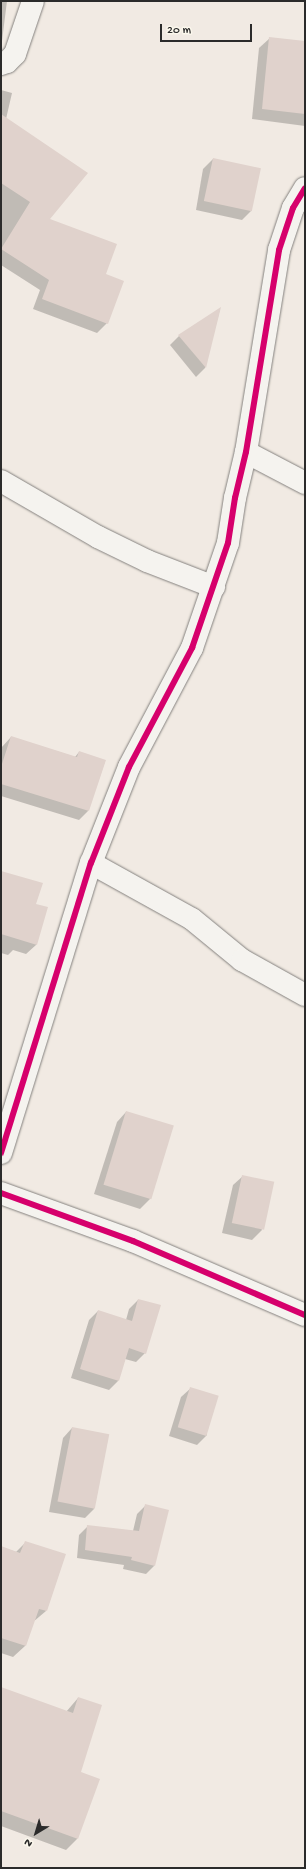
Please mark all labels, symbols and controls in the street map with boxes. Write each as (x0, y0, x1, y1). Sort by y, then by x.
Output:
scale bar (162, 16, 254, 42)
text: 20 m (167, 24, 191, 38)
north arrow (16, 1813, 56, 1853)
text: N (22, 1836, 35, 1849)

